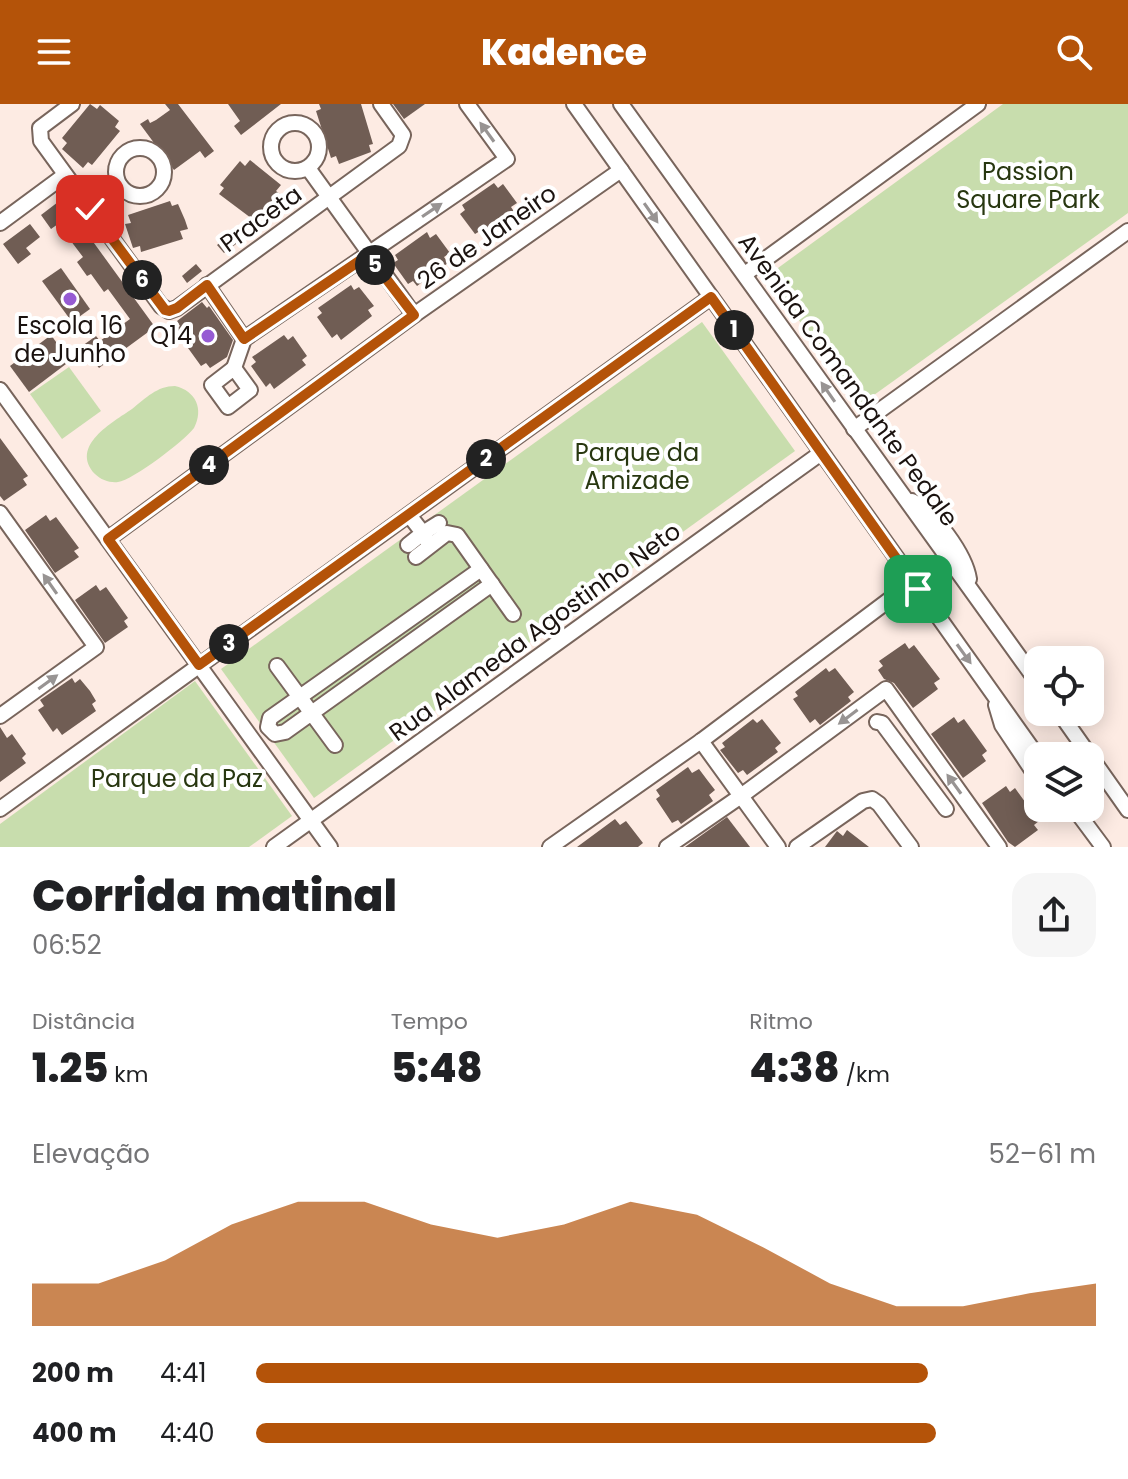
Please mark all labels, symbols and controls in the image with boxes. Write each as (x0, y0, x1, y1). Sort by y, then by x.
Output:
text: Kadence (481, 27, 647, 78)
icon: menu (32, 30, 76, 74)
icon: search (1052, 30, 1096, 74)
one-way arrow (480, 121, 495, 142)
park label: Passion Square Park (956, 155, 1100, 216)
pin (56, 175, 124, 243)
street label: 26 de Janeiro (411, 177, 563, 297)
street label: Praceta (213, 178, 308, 259)
icon: check (68, 187, 112, 231)
one-way arrow (421, 203, 442, 218)
one-way arrow (643, 203, 658, 224)
street label: Avenida Comandante Pedale (731, 227, 966, 533)
pin: 5 (355, 245, 395, 285)
text: 5 (368, 249, 382, 280)
pin: 6 (122, 260, 162, 300)
text: 6 (135, 264, 149, 295)
marker: Escola 16 de Junho (61, 290, 79, 308)
place label: Escola 16 de Junho (14, 309, 126, 370)
pin: 1 (714, 310, 754, 350)
text: 1 (730, 314, 738, 345)
place label: Q14 (150, 319, 192, 352)
marker: Q14 (199, 327, 217, 345)
one-way arrow (821, 382, 836, 403)
park label: Parque da Amizade (575, 436, 699, 497)
pin: 2 (466, 439, 506, 479)
text: 2 (480, 443, 492, 474)
pin: 4 (189, 445, 229, 485)
text: 4 (202, 449, 216, 480)
street label: Rua Alameda Agostinho Neto (382, 515, 687, 749)
pin (884, 555, 952, 623)
icon: arrive (896, 567, 940, 611)
one-way arrow (43, 573, 59, 594)
pin: 3 (209, 624, 249, 664)
text: 3 (222, 628, 236, 659)
one-way arrow (956, 643, 971, 664)
map controls (1024, 646, 1104, 822)
button: locate (1024, 646, 1104, 726)
one-way arrow (37, 675, 58, 690)
one-way arrow (838, 709, 858, 725)
button: layers (1024, 742, 1104, 822)
park label: Parque da Paz (91, 762, 263, 795)
one-way arrow (947, 773, 962, 794)
text: Corrida matinal (32, 865, 397, 926)
button: share (1012, 873, 1096, 957)
text: 06:52 (32, 927, 102, 963)
text: Distância (32, 1006, 135, 1037)
text: Tempo (391, 1006, 468, 1037)
text: Ritmo (749, 1006, 813, 1037)
text: 1.25 (32, 1040, 108, 1096)
text: 5:48 (391, 1040, 483, 1096)
text: 4:38 (749, 1040, 840, 1096)
text: km (108, 1059, 148, 1090)
text: /km (840, 1059, 890, 1090)
text: Elevação (32, 1136, 150, 1172)
text: 52–61 m (989, 1136, 1096, 1172)
text: 200 m (32, 1355, 114, 1391)
text: 4:41 (160, 1355, 207, 1391)
text: 400 m (32, 1415, 117, 1451)
text: 4:40 (160, 1415, 215, 1451)

